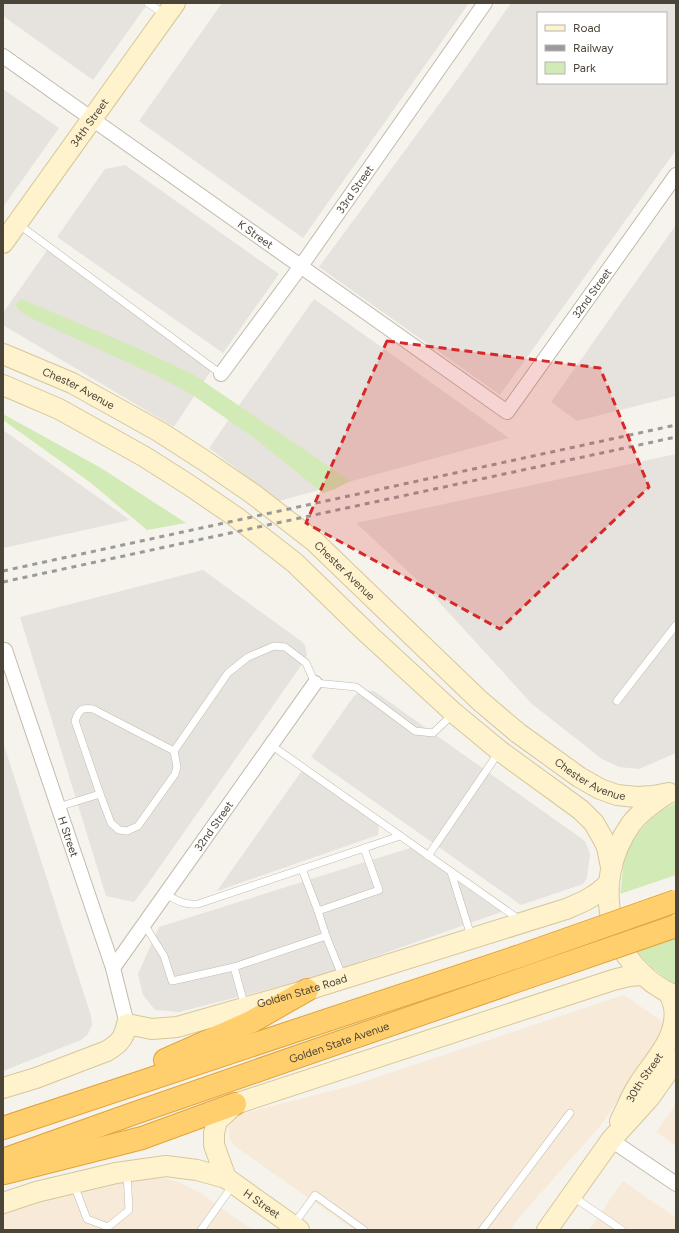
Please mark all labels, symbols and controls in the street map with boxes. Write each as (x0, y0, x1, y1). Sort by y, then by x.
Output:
legend (537, 12, 667, 84)
text: Road (573, 21, 601, 35)
text: Railway (573, 41, 614, 55)
text: Park (573, 61, 596, 75)
street label: 34th Street (67, 96, 111, 150)
street label: 33rd Street (333, 163, 376, 216)
street label: K Street (235, 217, 276, 251)
street label: 32nd Street (570, 266, 614, 321)
street label: Chester Avenue (41, 365, 117, 412)
street label: Chester Avenue (312, 538, 378, 603)
street label: Chester Avenue (552, 755, 626, 802)
street label: 32nd Street (191, 798, 236, 854)
street label: H Street (55, 815, 81, 858)
street label: Golden State Road (255, 971, 349, 1010)
street label: Golden State Avenue (287, 1019, 391, 1066)
street label: 30th Street (623, 1050, 666, 1104)
street label: H Street (241, 1186, 283, 1221)

